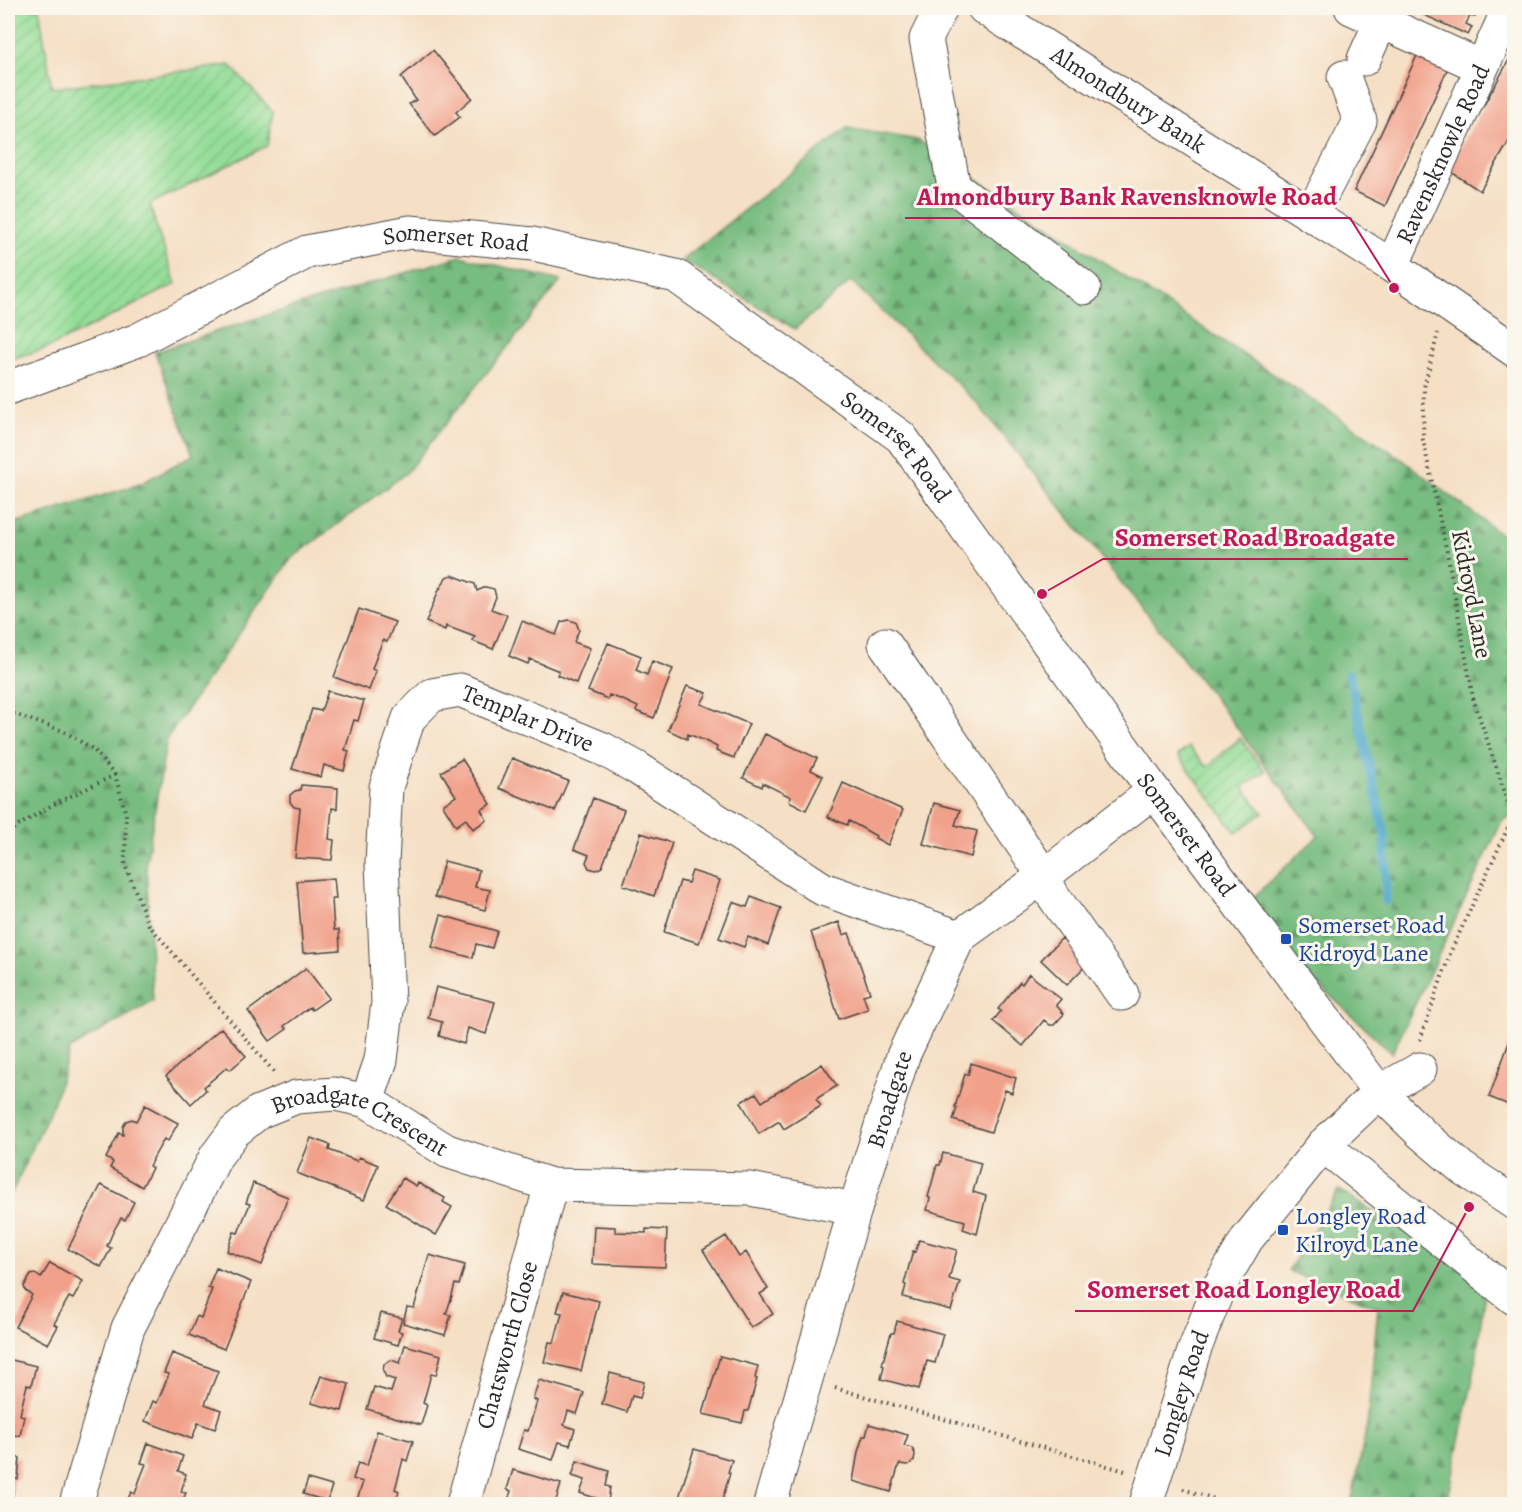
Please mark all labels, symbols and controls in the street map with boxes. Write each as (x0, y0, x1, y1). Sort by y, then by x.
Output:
street label: Almondbury Bank (1044, 38, 1212, 161)
street label: Ravensknowle Road (1388, 59, 1497, 249)
callout: Almondbury Bank Ravensknowle Road (905, 174, 1350, 218)
text: Almondbury Bank Ravensknowle Road (916, 179, 1338, 214)
street label: Somerset Road (380, 216, 531, 260)
street label: Somerset Road (834, 383, 959, 509)
callout: Somerset Road Broadgate (1103, 515, 1408, 559)
text: Somerset Road Broadgate (1115, 520, 1395, 555)
street label: Kidroyd Lane (1444, 527, 1500, 661)
street label: Templar Drive (457, 676, 599, 759)
street label: Somerset Road (1130, 766, 1243, 903)
place label: Somerset Road Kidroyd Lane (1298, 909, 1445, 969)
marker: Somerset Road Kidroyd Lane (1279, 932, 1293, 946)
street label: Broadgate (859, 1046, 920, 1152)
street label: Broadgate Crescent (266, 1078, 454, 1164)
place label: Longley Road Kilroyd Lane (1295, 1200, 1426, 1260)
marker: Longley Road Kilroyd Lane (1276, 1223, 1290, 1237)
street label: Chatsworth Close (468, 1257, 545, 1433)
callout: Somerset Road Longley Road (1075, 1267, 1413, 1311)
text: Somerset Road Longley Road (1087, 1272, 1402, 1307)
street label: Longley Road (1146, 1325, 1217, 1461)

